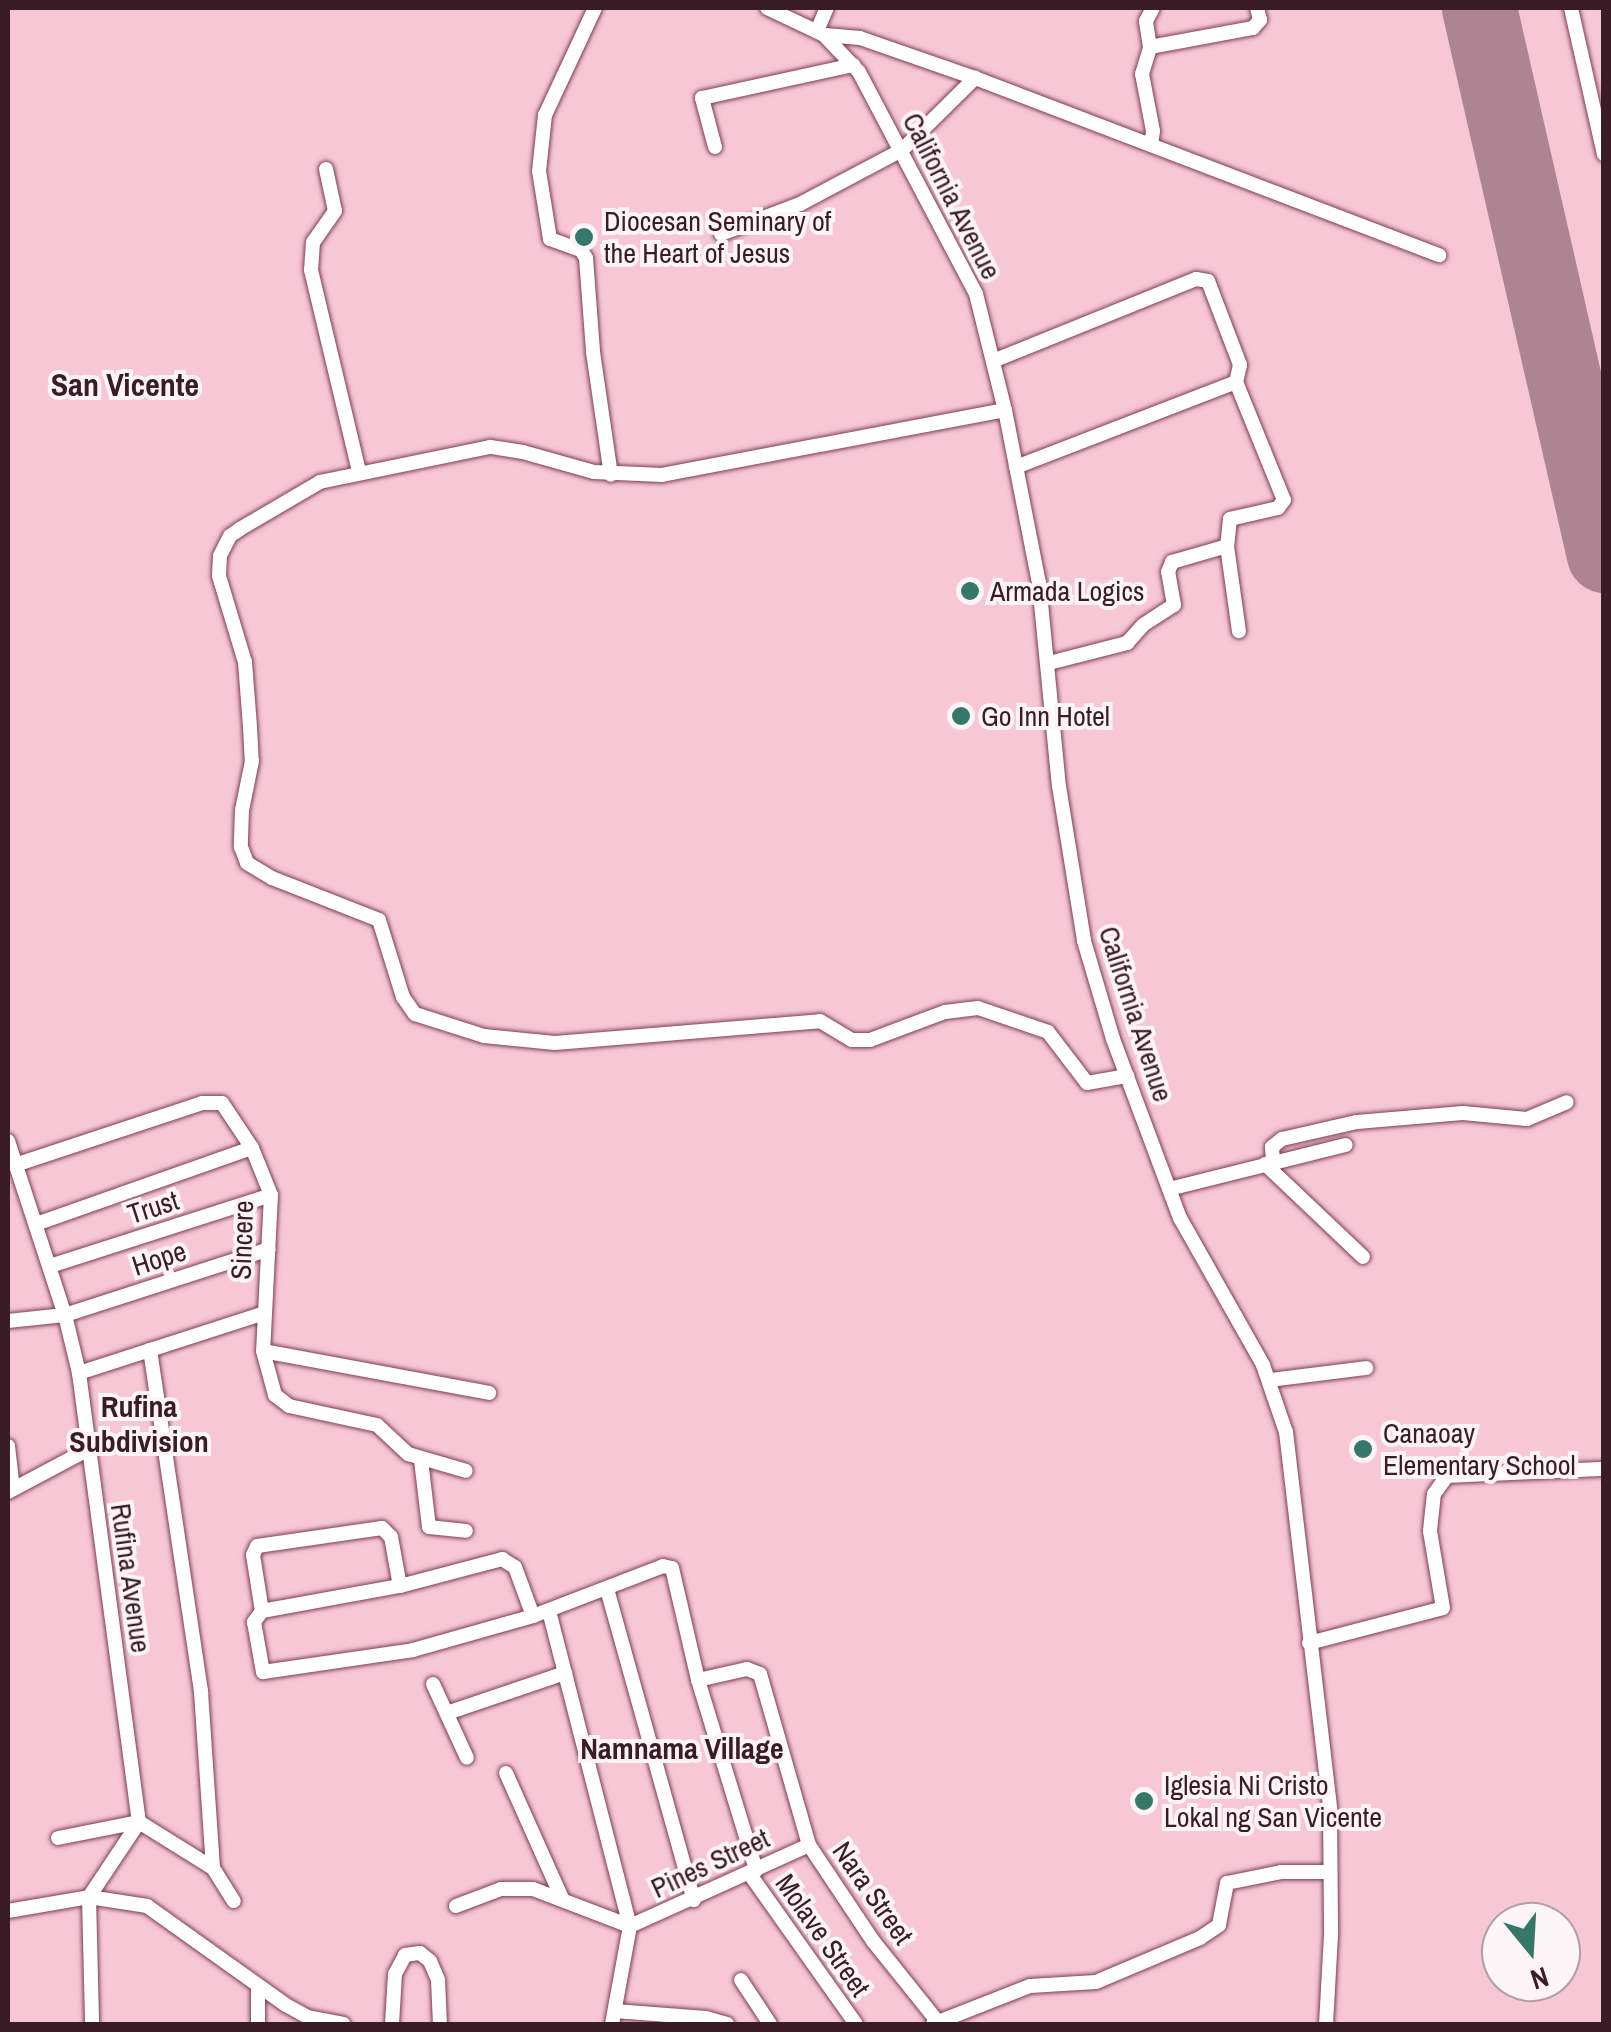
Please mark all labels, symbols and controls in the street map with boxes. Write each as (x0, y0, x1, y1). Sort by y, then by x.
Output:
street label: California Avenue (895, 107, 1009, 285)
place label: Diocesan Seminary of the Heart of Jesus (604, 204, 831, 270)
marker: Diocesan Seminary of the Heart of Jesus (573, 226, 595, 248)
district label: San Vicente (51, 366, 199, 404)
place label: Armada Logics (990, 574, 1144, 608)
marker: Armada Logics (959, 580, 981, 602)
place label: Go Inn Hotel (981, 699, 1110, 733)
marker: Go Inn Hotel (950, 705, 972, 727)
street label: California Avenue (1092, 922, 1180, 1106)
street label: Trust (123, 1183, 183, 1231)
street label: Sincere (224, 1200, 260, 1280)
street label: Hope (128, 1234, 190, 1282)
district label: Rufina Subdivision (69, 1388, 209, 1458)
place label: Canaoay Elementary School (1383, 1416, 1576, 1482)
marker: Canaoay Elementary School (1352, 1438, 1374, 1460)
street label: Rufina Avenue (104, 1501, 158, 1655)
district label: Namnama Village (580, 1730, 784, 1766)
place label: Iglesia Ni Cristo Lokal ng San Vicente (1164, 1768, 1382, 1834)
marker: Iglesia Ni Cristo Lokal ng San Vicente (1133, 1790, 1155, 1812)
street label: Pines Street (646, 1821, 774, 1905)
street label: Nara Street (826, 1835, 920, 1951)
street label: Molave Street (769, 1867, 877, 2003)
north arrow (1481, 1902, 1581, 2002)
text: N (1526, 1958, 1553, 1999)

